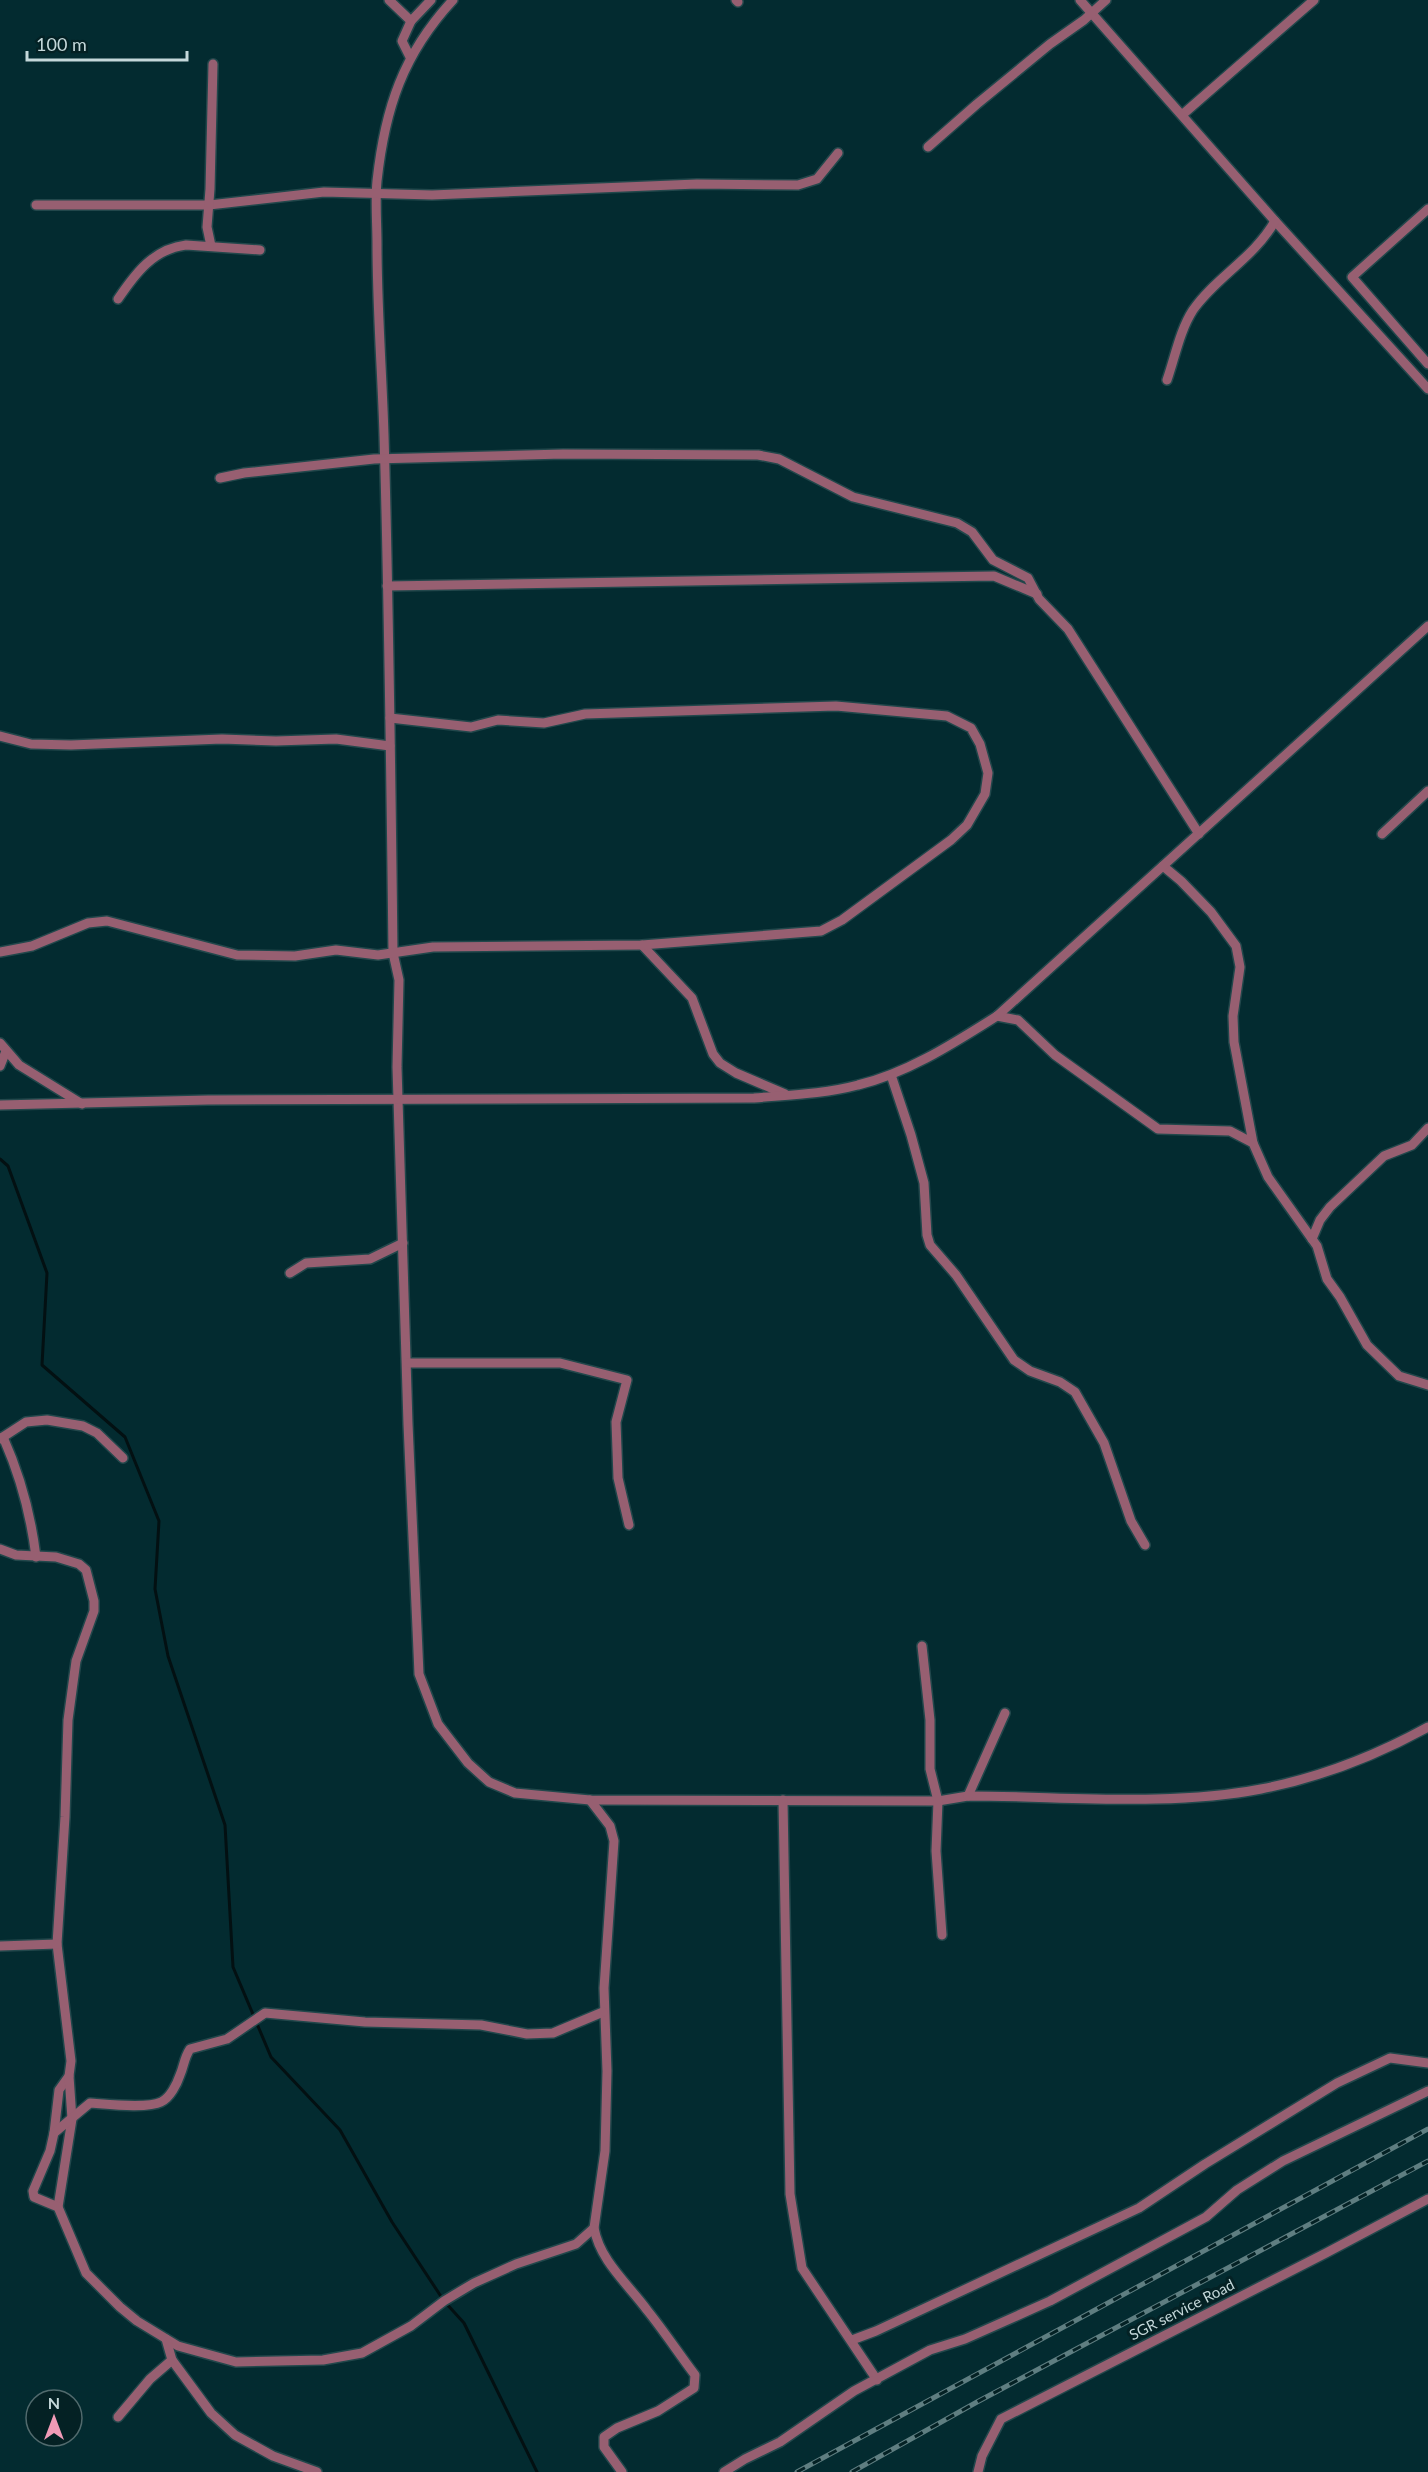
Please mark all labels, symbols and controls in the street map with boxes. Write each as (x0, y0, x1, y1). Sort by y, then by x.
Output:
scale bar (27, 24, 188, 62)
text: 100 m (36, 33, 87, 55)
street label: SGR service Road (1126, 2275, 1237, 2343)
north arrow (24, 2388, 84, 2448)
text: N (48, 2393, 60, 2412)

